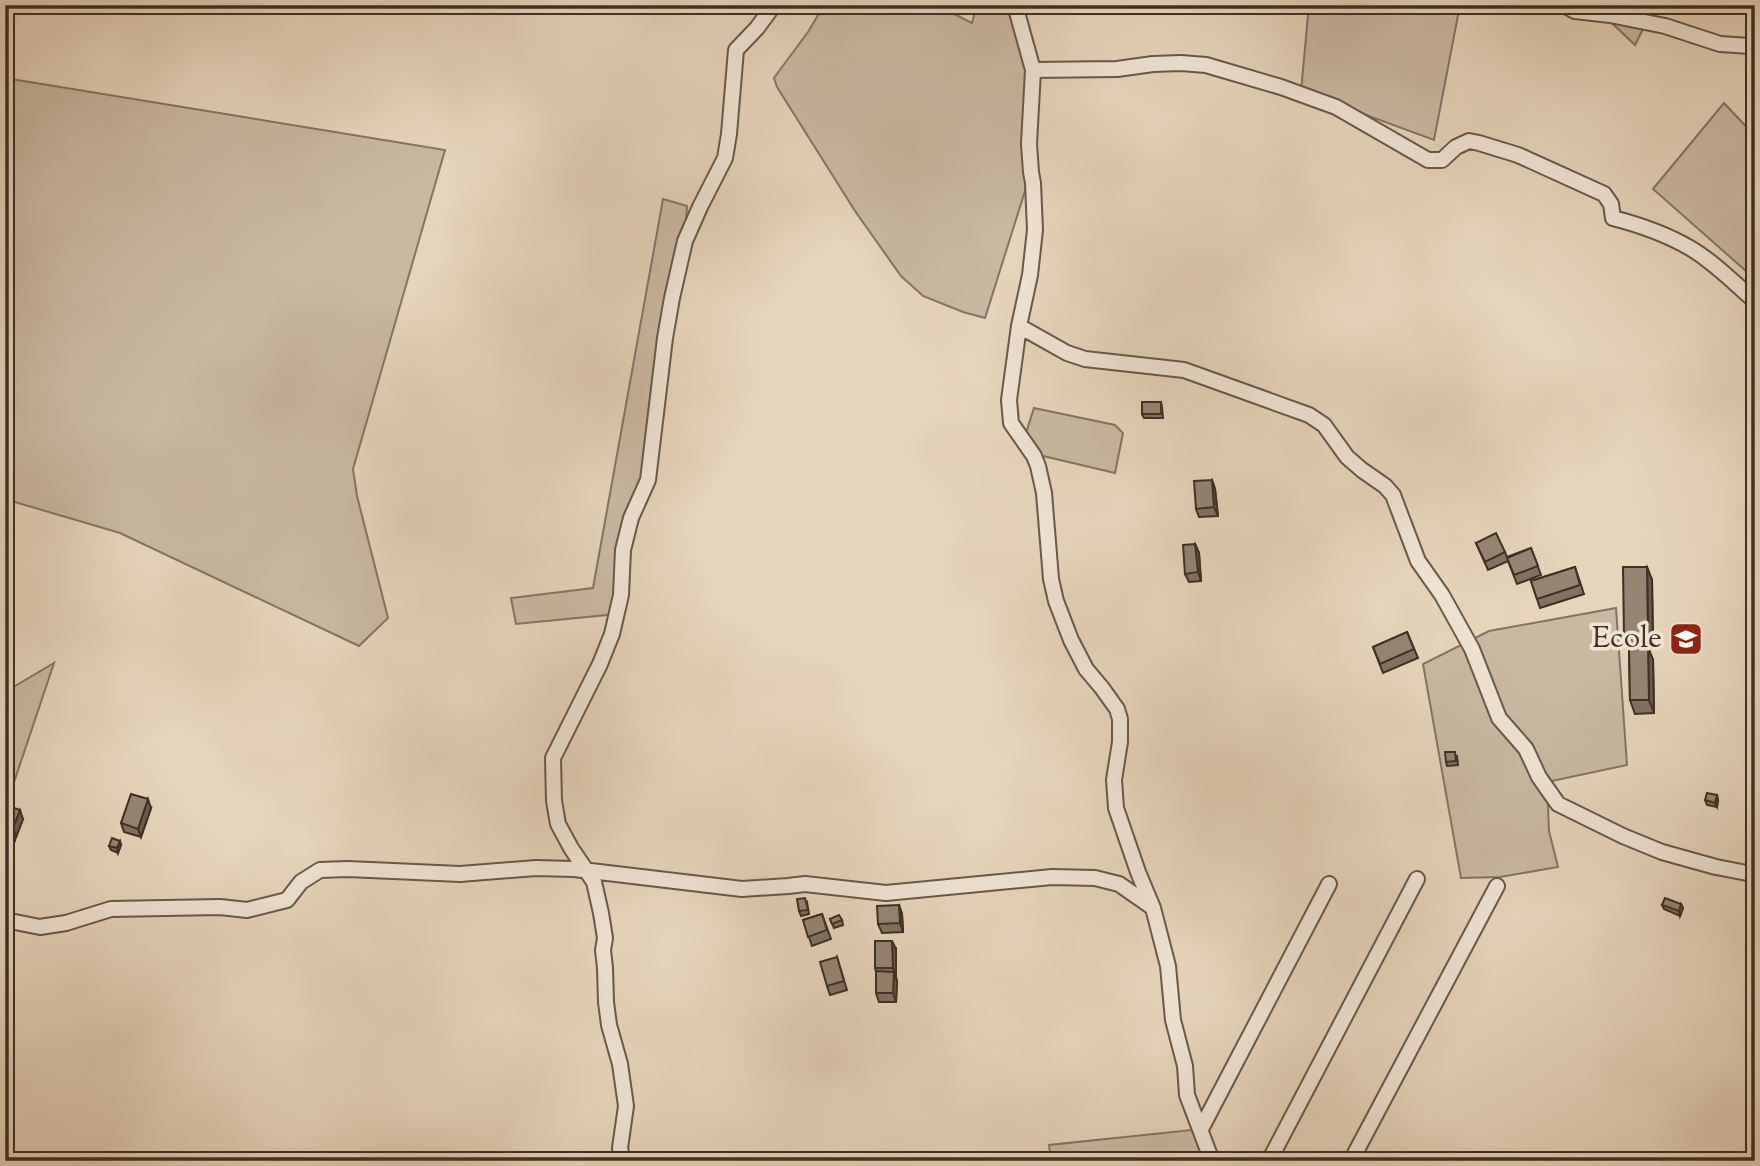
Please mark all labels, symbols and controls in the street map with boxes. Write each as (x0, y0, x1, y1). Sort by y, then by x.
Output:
place label: Ecole (1592, 618, 1662, 661)
school or university icon: Ecole (1667, 620, 1705, 658)

